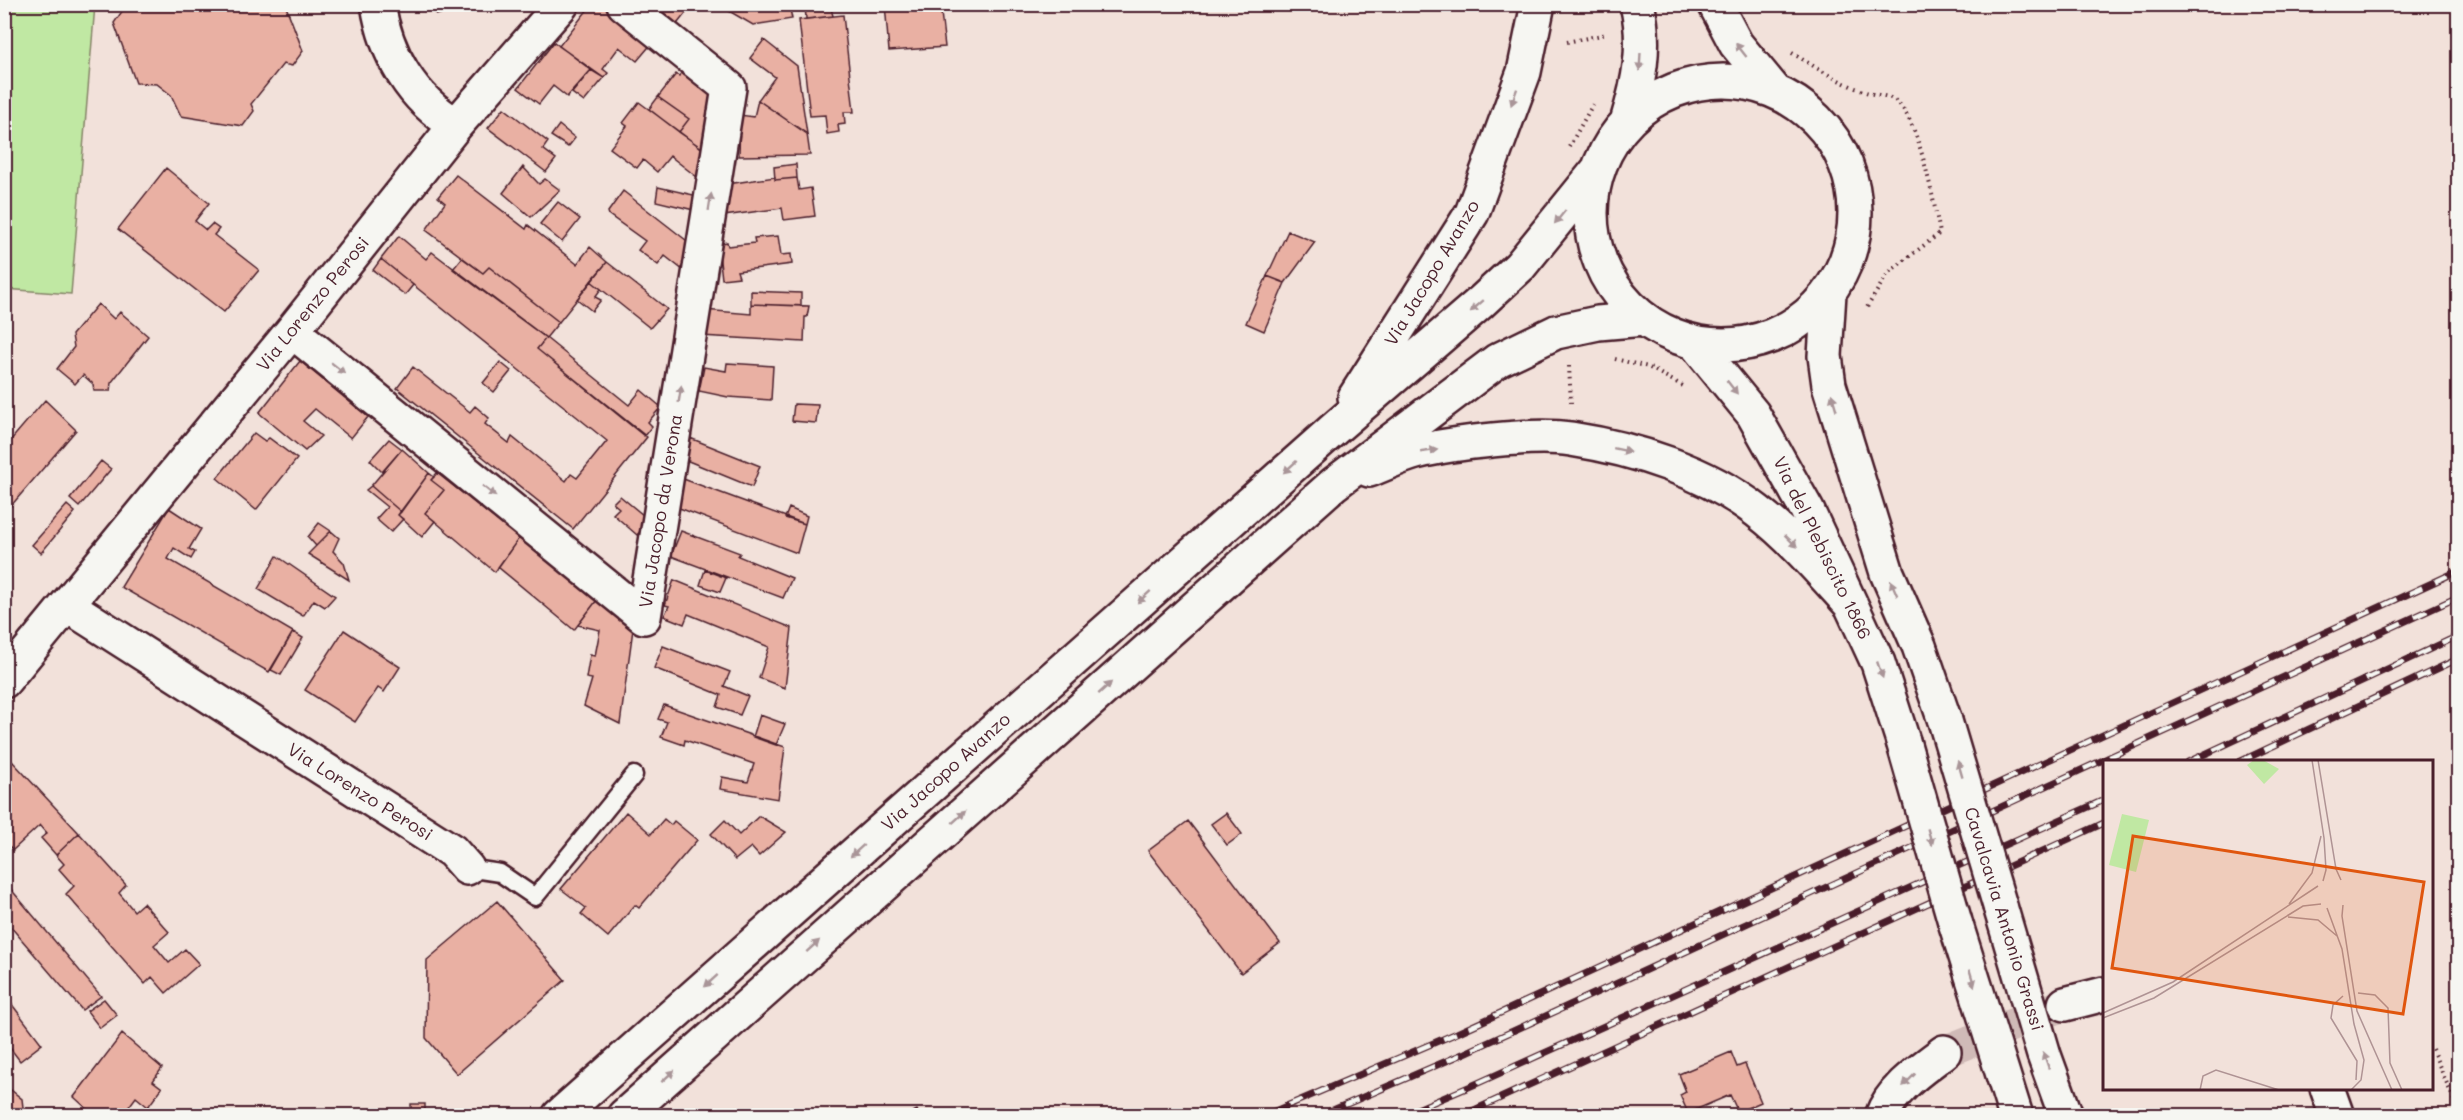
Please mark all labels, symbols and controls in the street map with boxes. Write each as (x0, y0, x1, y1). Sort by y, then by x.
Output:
one-way arrow (1735, 42, 1747, 58)
one-way arrow (1636, 53, 1645, 72)
one-way arrow (1509, 88, 1519, 106)
one-way arrow (706, 192, 715, 211)
street label: Via Jacopo Avanzo (1378, 195, 1484, 350)
one-way arrow (1554, 209, 1567, 224)
street label: Via Lorenzo Perosi (250, 231, 374, 376)
one-way arrow (1469, 299, 1485, 312)
one-way arrow (330, 362, 346, 375)
one-way arrow (1725, 379, 1737, 394)
one-way arrow (675, 385, 684, 404)
one-way arrow (1829, 393, 1838, 411)
street label: Via Jacopo da Verona (633, 412, 687, 609)
one-way arrow (1419, 446, 1438, 455)
one-way arrow (1612, 446, 1631, 455)
street label: Via del Plebiscito 1866 (1768, 452, 1878, 643)
one-way arrow (1283, 460, 1298, 474)
one-way arrow (481, 485, 497, 498)
one-way arrow (1784, 534, 1799, 548)
one-way arrow (1889, 579, 1898, 597)
one-way arrow (1137, 590, 1152, 603)
one-way arrow (1875, 661, 1885, 679)
one-way arrow (1097, 681, 1113, 694)
street label: Via Jacopo Avanzo (876, 707, 1015, 836)
street label: Via Lorenzo Perosi (283, 737, 438, 846)
one-way arrow (1955, 760, 1964, 778)
inset map (2103, 760, 2433, 1090)
street label: Cavalcavia Antonio Grassi (1959, 804, 2050, 1033)
one-way arrow (951, 811, 966, 824)
one-way arrow (1926, 828, 1936, 846)
one-way arrow (850, 844, 865, 857)
one-way arrow (805, 940, 820, 953)
one-way arrow (1968, 969, 1977, 987)
one-way arrow (704, 974, 719, 987)
one-way arrow (2041, 1051, 2051, 1069)
one-way arrow (660, 1070, 675, 1083)
one-way arrow (1903, 1073, 1917, 1087)

